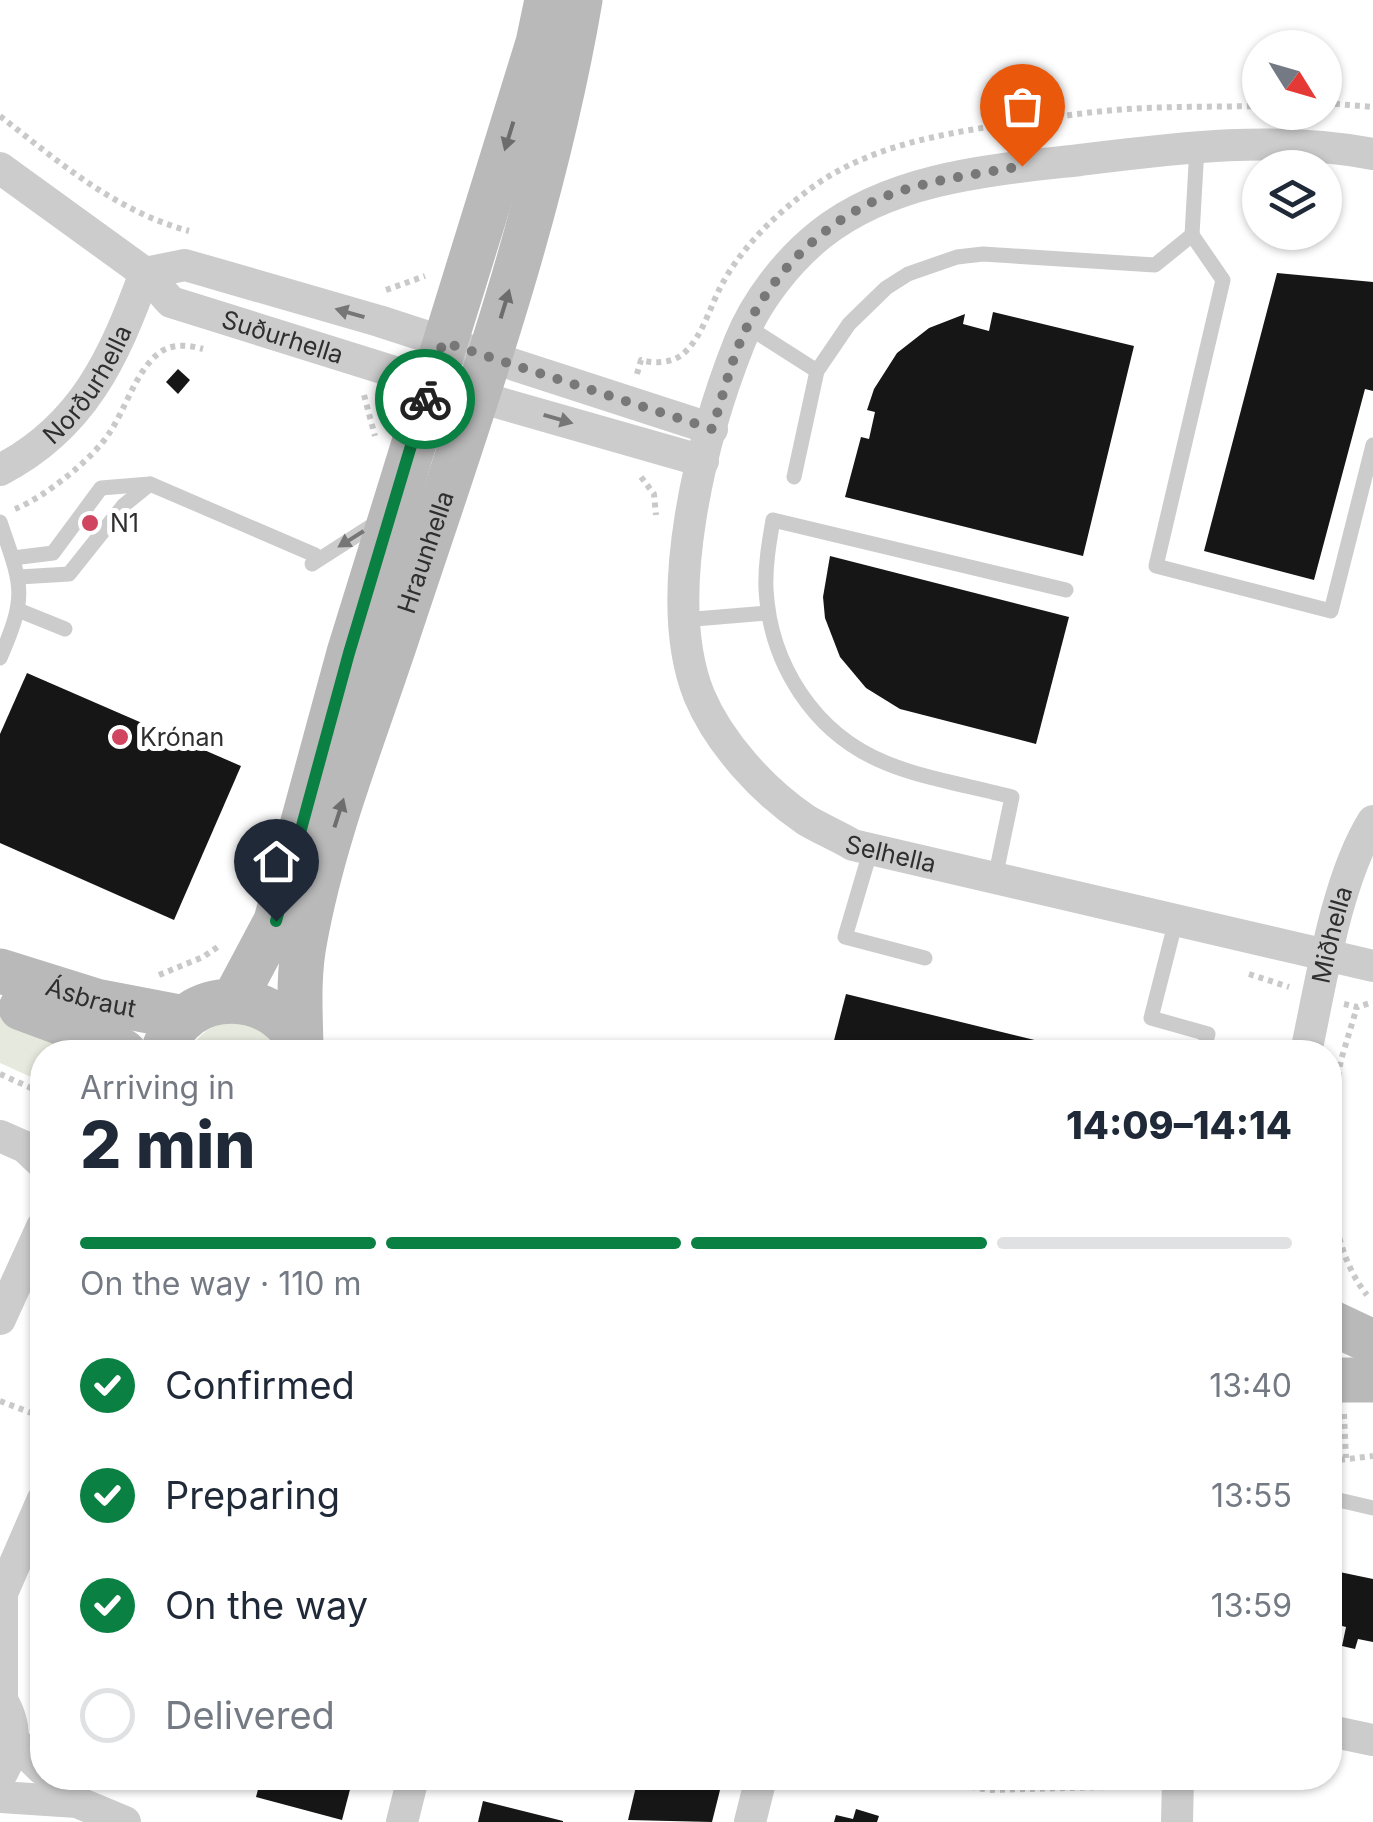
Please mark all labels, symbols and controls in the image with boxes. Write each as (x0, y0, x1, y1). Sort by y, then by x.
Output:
north arrow (1242, 30, 1342, 130)
map controls (1242, 30, 1342, 250)
pin (980, 64, 1065, 167)
icon: bag (995, 79, 1050, 134)
one-way arrow (501, 121, 516, 152)
button: layers (1242, 150, 1342, 250)
one-way arrow (498, 288, 513, 319)
street label: Suðurhella (218, 304, 347, 370)
one-way arrow (334, 305, 365, 320)
street label: Norðurhella (37, 320, 138, 450)
courier (375, 349, 475, 449)
icon: bike (398, 372, 453, 427)
one-way arrow (543, 412, 573, 427)
street label: Hraunhella (391, 487, 460, 617)
place label: N1 (110, 508, 139, 538)
marker: N1 (79, 512, 101, 534)
one-way arrow (337, 529, 365, 547)
place label: Krónan (140, 722, 224, 752)
marker: Krónan (109, 726, 131, 748)
one-way arrow (333, 797, 348, 827)
pin (234, 819, 319, 922)
street label: Selhella (842, 829, 939, 879)
icon: home (249, 834, 304, 889)
street label: Miðhella (1305, 882, 1358, 986)
street label: Ásbraut (42, 970, 139, 1023)
text: Arriving in (80, 1068, 235, 1107)
text: 14:09–14:14 (1066, 1102, 1292, 1148)
text: 2 min (80, 1105, 256, 1184)
text: On the way · 110 m (80, 1264, 362, 1303)
icon: check (80, 1358, 135, 1413)
text: Confirmed (165, 1362, 355, 1408)
text: 13:40 (1209, 1366, 1292, 1405)
icon: check (80, 1468, 135, 1523)
text: Preparing (165, 1472, 340, 1518)
text: 13:55 (1211, 1476, 1292, 1515)
icon: check (80, 1578, 135, 1633)
text: On the way (165, 1582, 368, 1628)
text: 13:59 (1211, 1586, 1292, 1625)
text: Delivered (165, 1692, 335, 1738)

